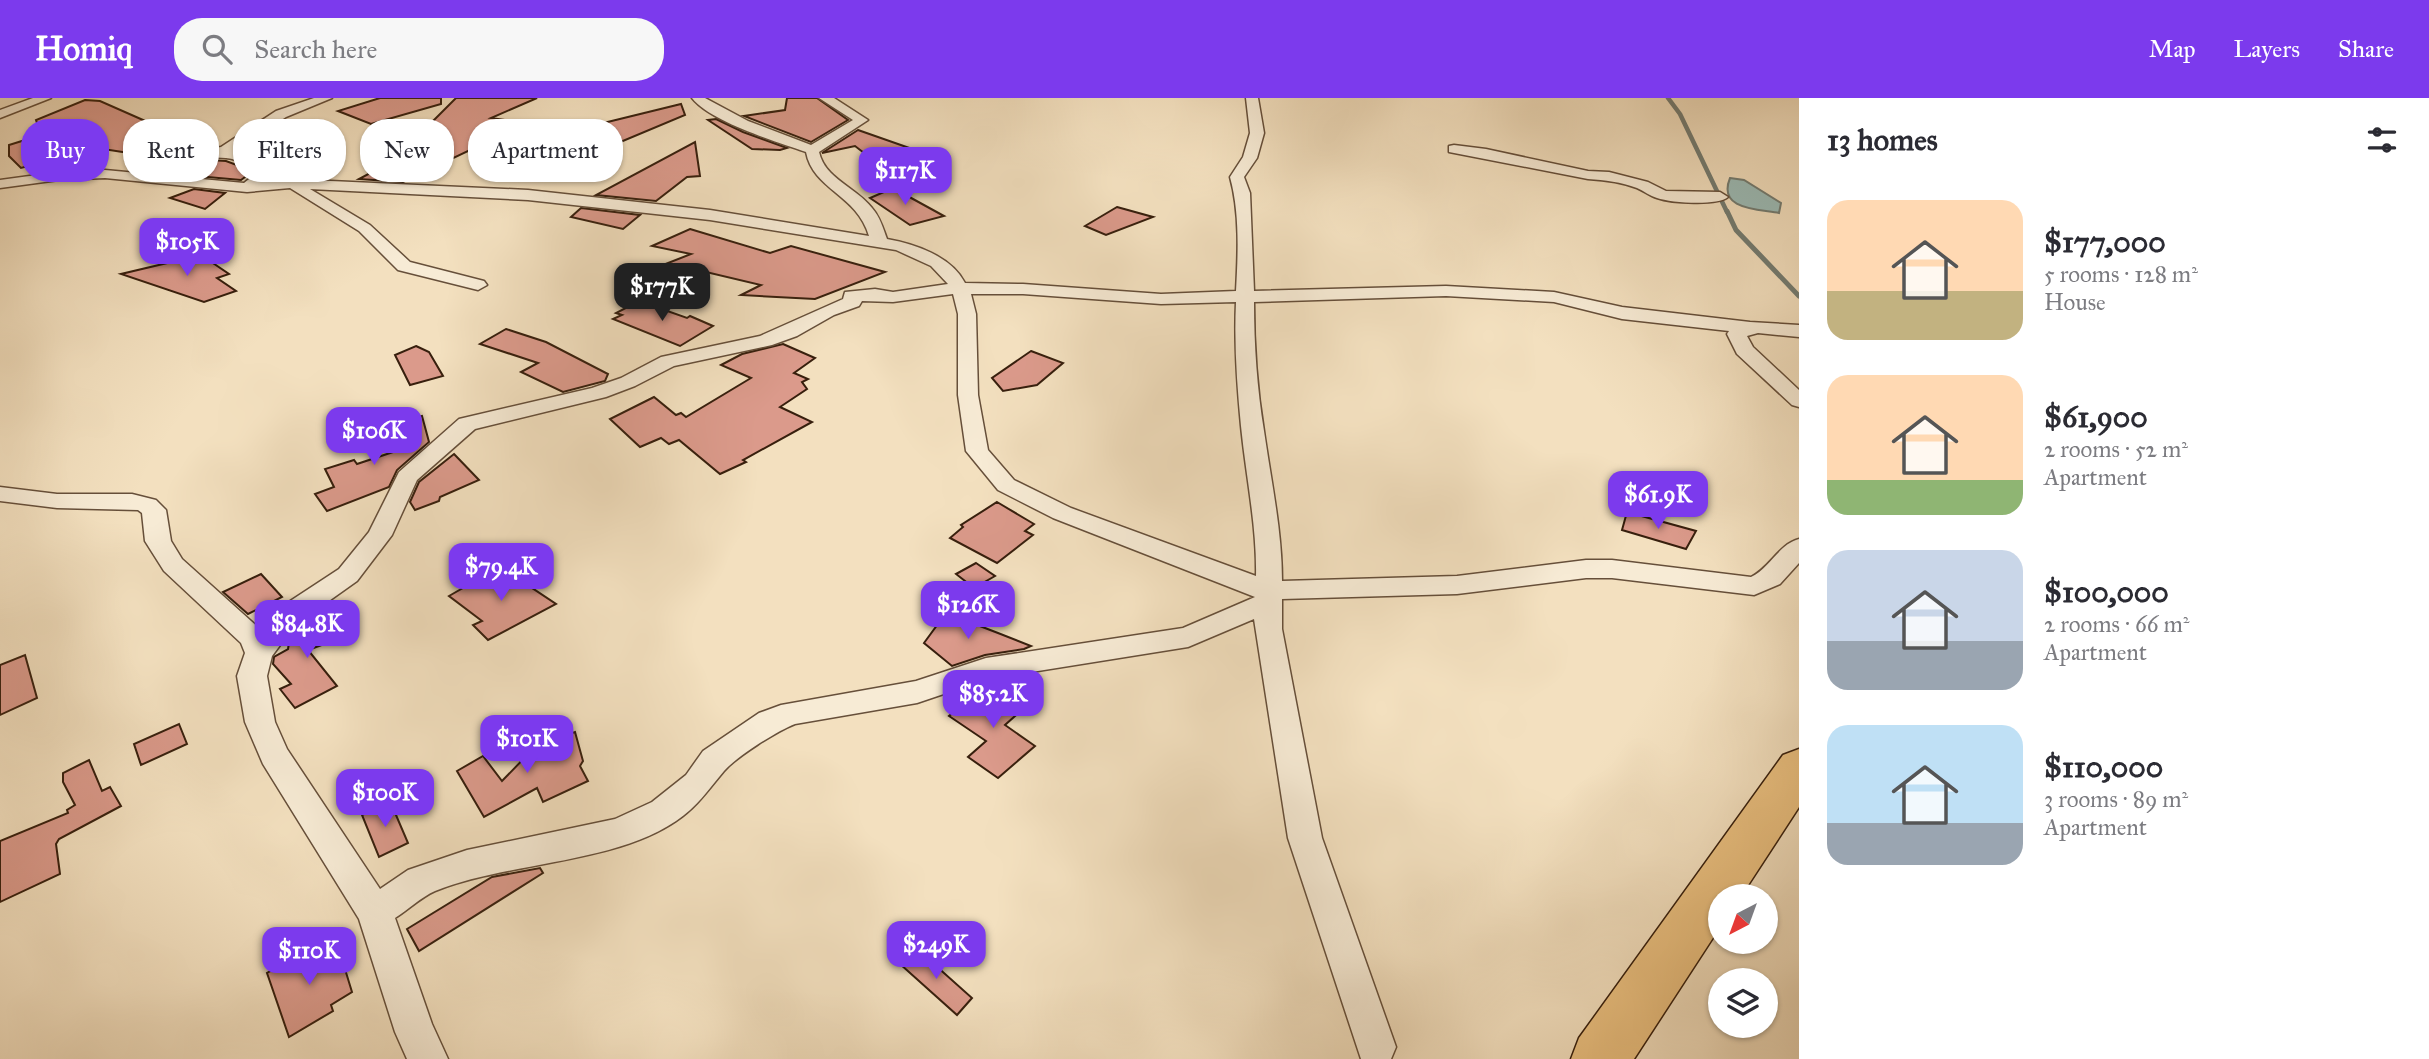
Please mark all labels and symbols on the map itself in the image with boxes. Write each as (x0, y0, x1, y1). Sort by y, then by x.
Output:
pin: $117K (856, 148, 954, 207)
pin: $105K (138, 218, 236, 278)
pin: $177K (613, 264, 711, 323)
pin: $106K (325, 408, 423, 467)
pin: $61.9K (1601, 472, 1715, 531)
pin: $79.4K (444, 544, 558, 603)
pin: $126K (919, 582, 1017, 641)
pin: $84.8K (250, 601, 364, 660)
pin: $85.2K (936, 670, 1050, 730)
pin: $101K (478, 716, 576, 775)
pin: $100K (336, 770, 434, 829)
north arrow (1708, 884, 1778, 954)
pin: $249K (887, 922, 985, 981)
pin: $110K (260, 928, 358, 987)

